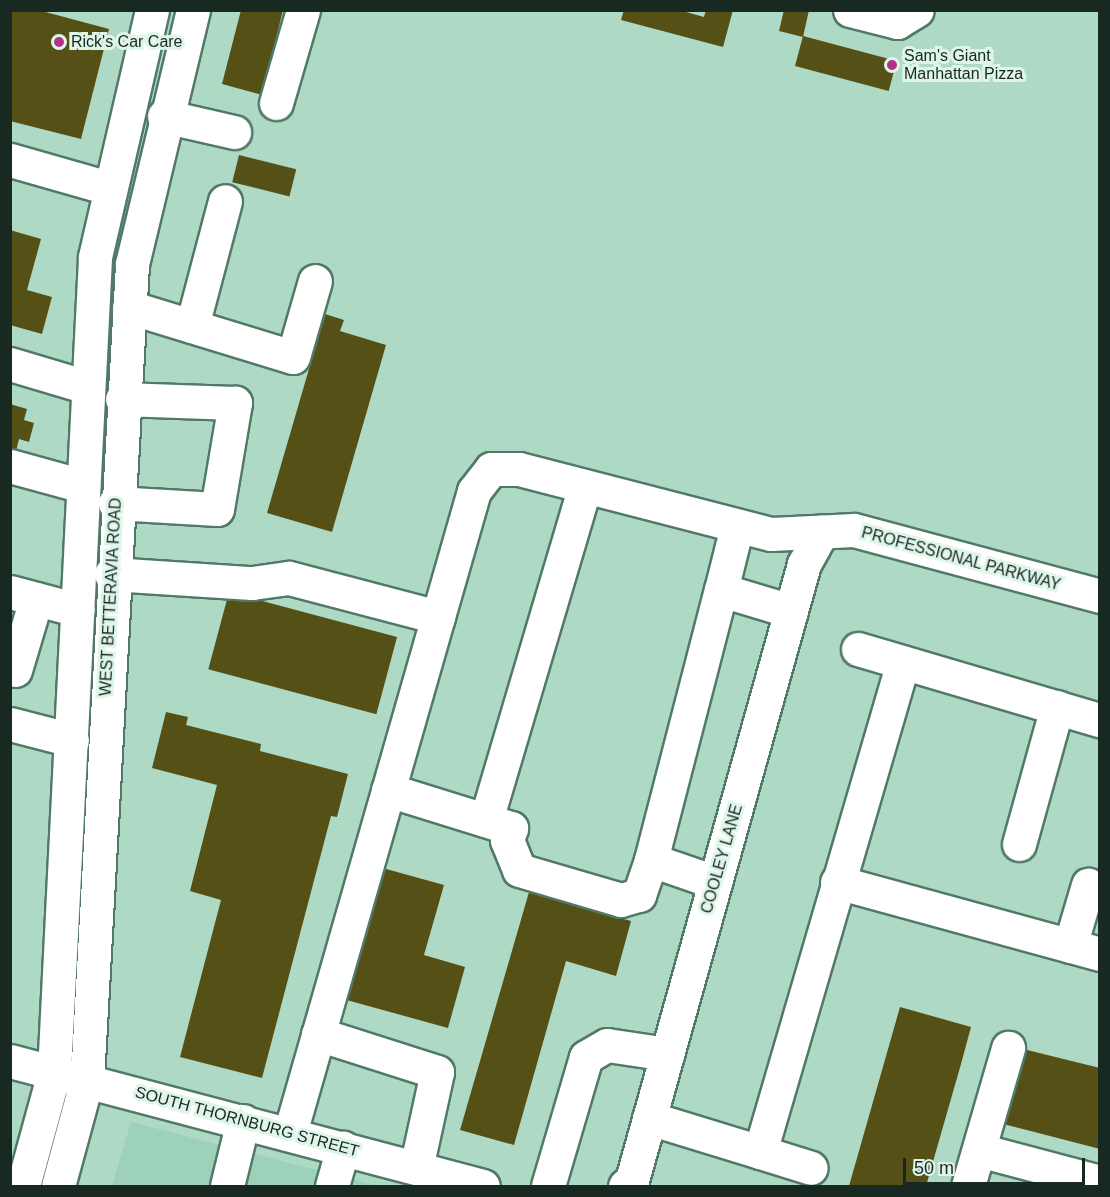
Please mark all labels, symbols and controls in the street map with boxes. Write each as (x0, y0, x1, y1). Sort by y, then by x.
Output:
place label: Rick's Car Care (71, 32, 183, 52)
marker: Rick's Car Care (52, 35, 66, 49)
place label: Sam's Giant Manhattan Pizza (904, 46, 1023, 84)
marker: Sam's Giant Manhattan Pizza (885, 58, 899, 72)
street label: WEST BETTERAVIA ROAD (96, 497, 126, 697)
street label: PROFESSIONAL PARKWAY (859, 523, 1063, 595)
street label: COOLEY LANE (697, 802, 747, 916)
street label: SOUTH THORNBURG STREET (133, 1083, 361, 1161)
scale bar (906, 1146, 1088, 1184)
text: 50 m (914, 1158, 954, 1178)

